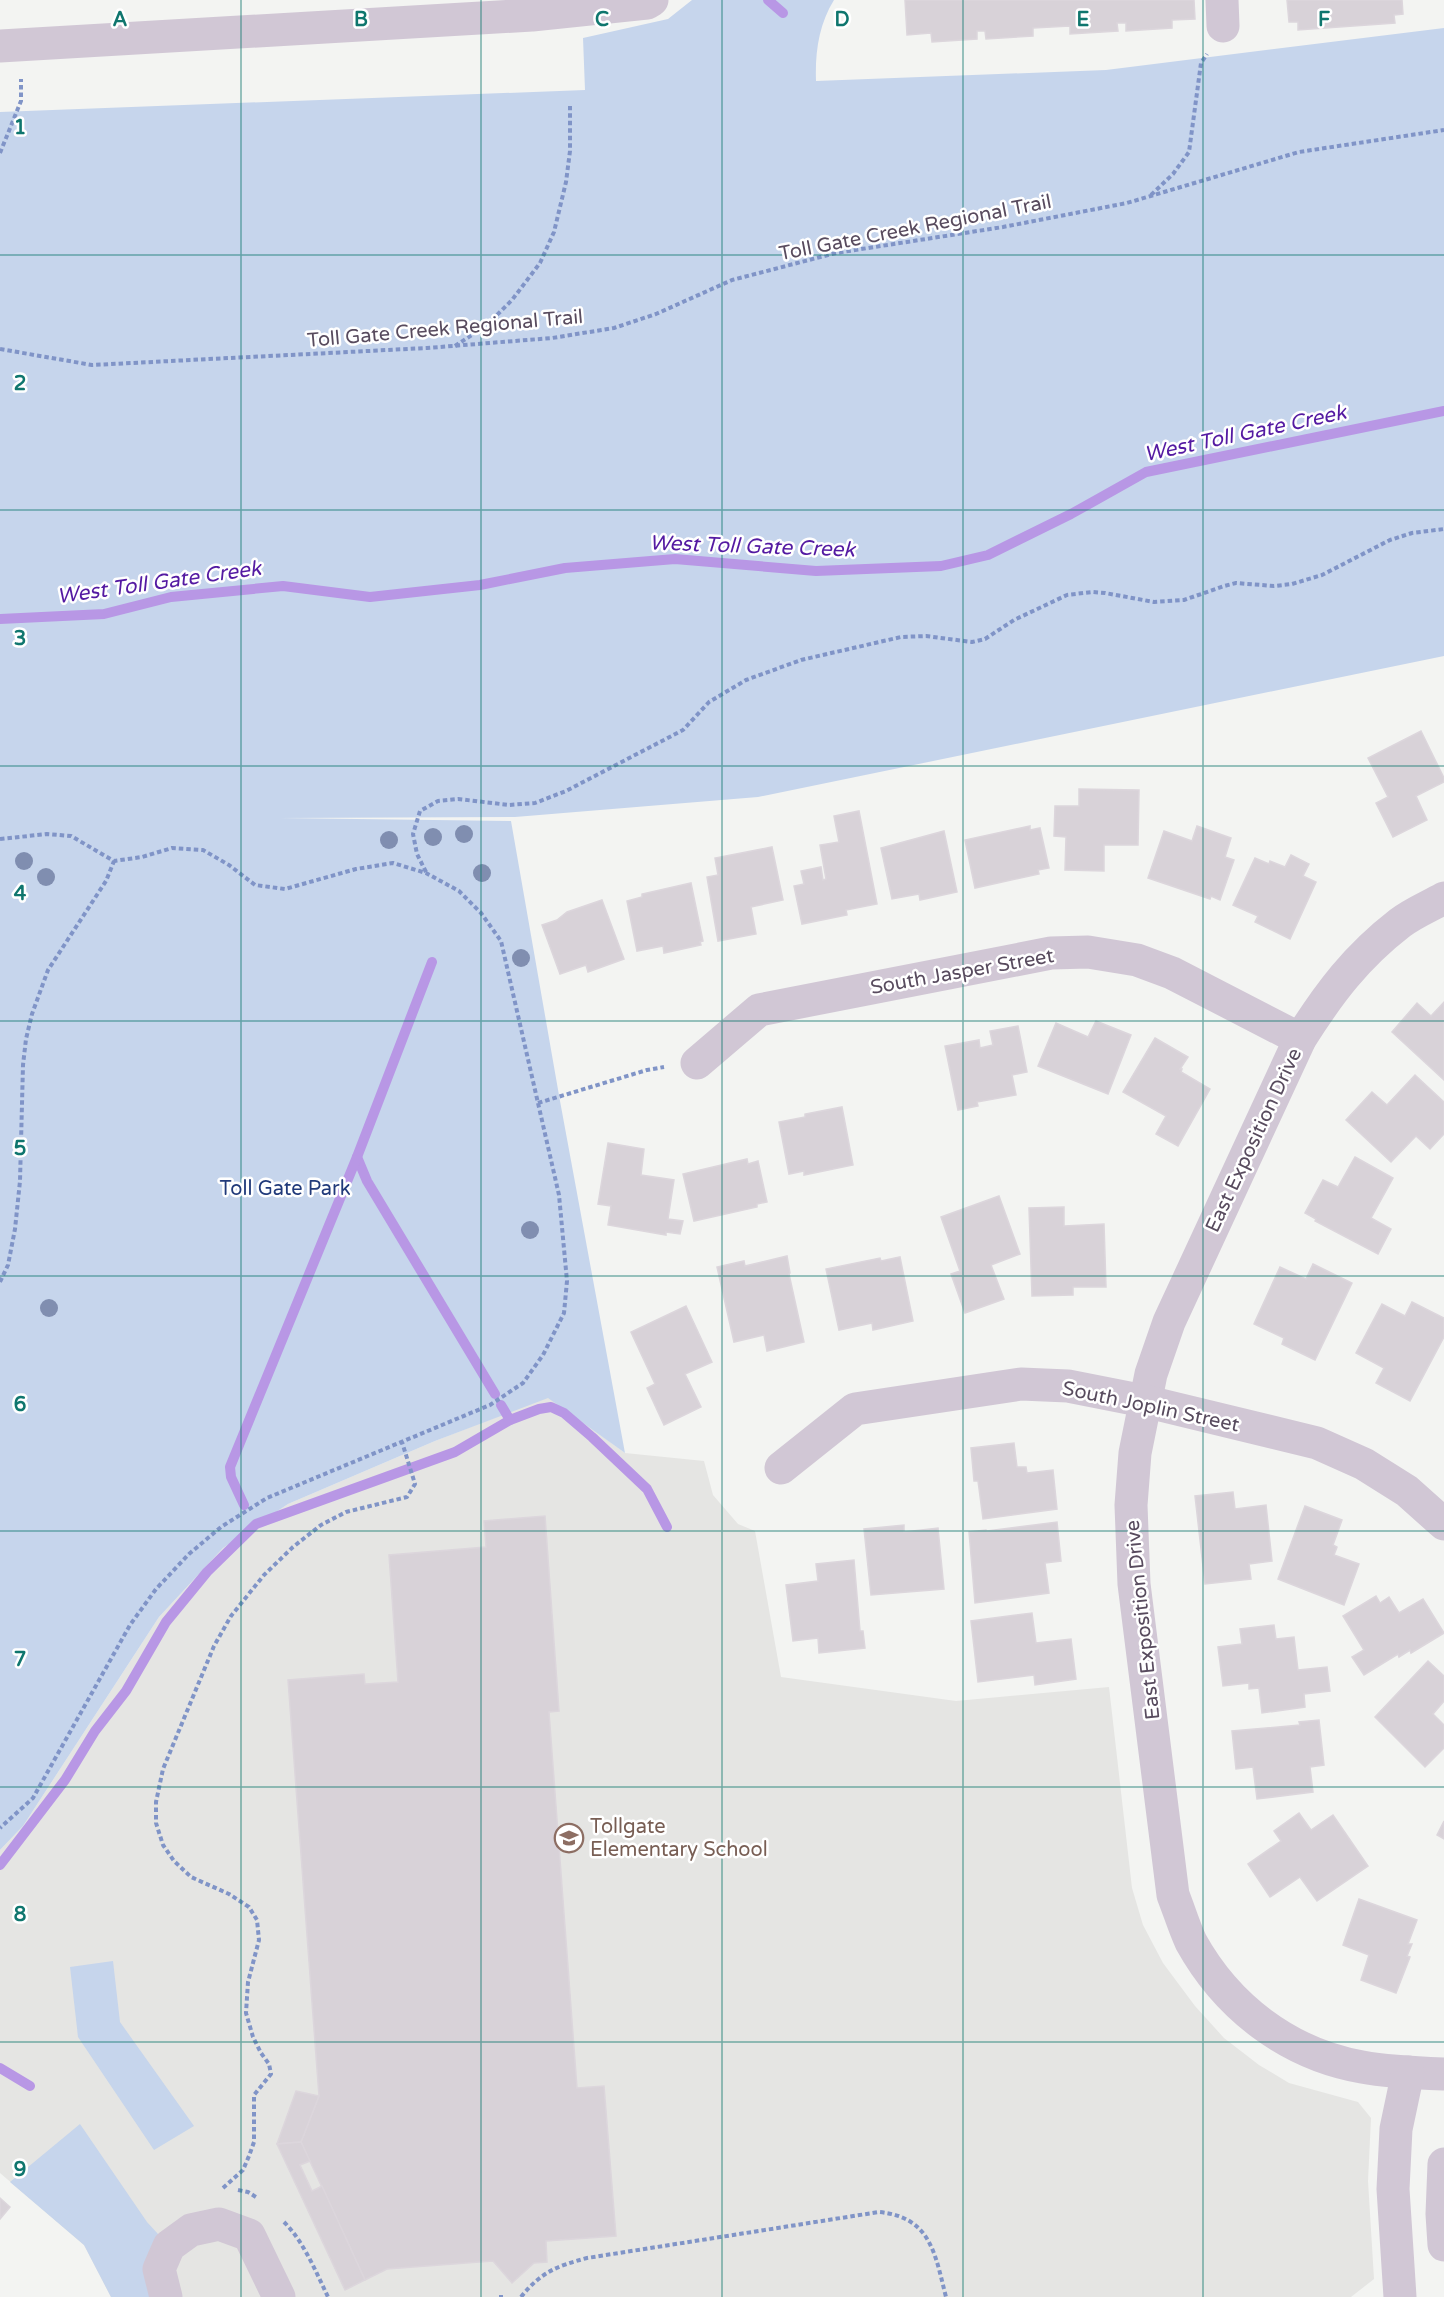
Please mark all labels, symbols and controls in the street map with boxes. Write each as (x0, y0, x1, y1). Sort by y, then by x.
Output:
text: A (113, 8, 128, 32)
text: B (354, 8, 368, 32)
text: C (595, 8, 609, 32)
text: D (834, 8, 850, 32)
text: E (1077, 8, 1090, 32)
text: F (1318, 8, 1330, 32)
text: 1 (14, 116, 26, 140)
street label: Toll Gate Creek Regional Trail (777, 190, 1053, 266)
street label: Toll Gate Creek Regional Trail (306, 305, 584, 353)
text: 2 (14, 372, 26, 396)
water label: West Toll Gate Creek (1142, 400, 1350, 467)
water label: West Toll Gate Creek (649, 530, 857, 563)
water label: West Toll Gate Creek (55, 556, 264, 609)
text: 3 (14, 627, 26, 651)
text: 4 (14, 882, 27, 906)
street label: South Jasper Street (869, 944, 1056, 1000)
street label: East Exposition Drive (1201, 1044, 1307, 1236)
text: 5 (14, 1137, 26, 1161)
park label: Toll Gate Park (219, 1177, 351, 1201)
street label: South Joplin Street (1060, 1376, 1242, 1438)
text: 6 (14, 1393, 26, 1417)
street label: East Exposition Drive (1121, 1519, 1165, 1721)
text: 7 (14, 1648, 26, 1672)
place label: Tollgate Elementary School (590, 1815, 768, 1862)
school or university icon: Tollgate Elementary School (553, 1822, 585, 1854)
text: 8 (14, 1903, 26, 1927)
text: 9 (14, 2158, 26, 2182)

